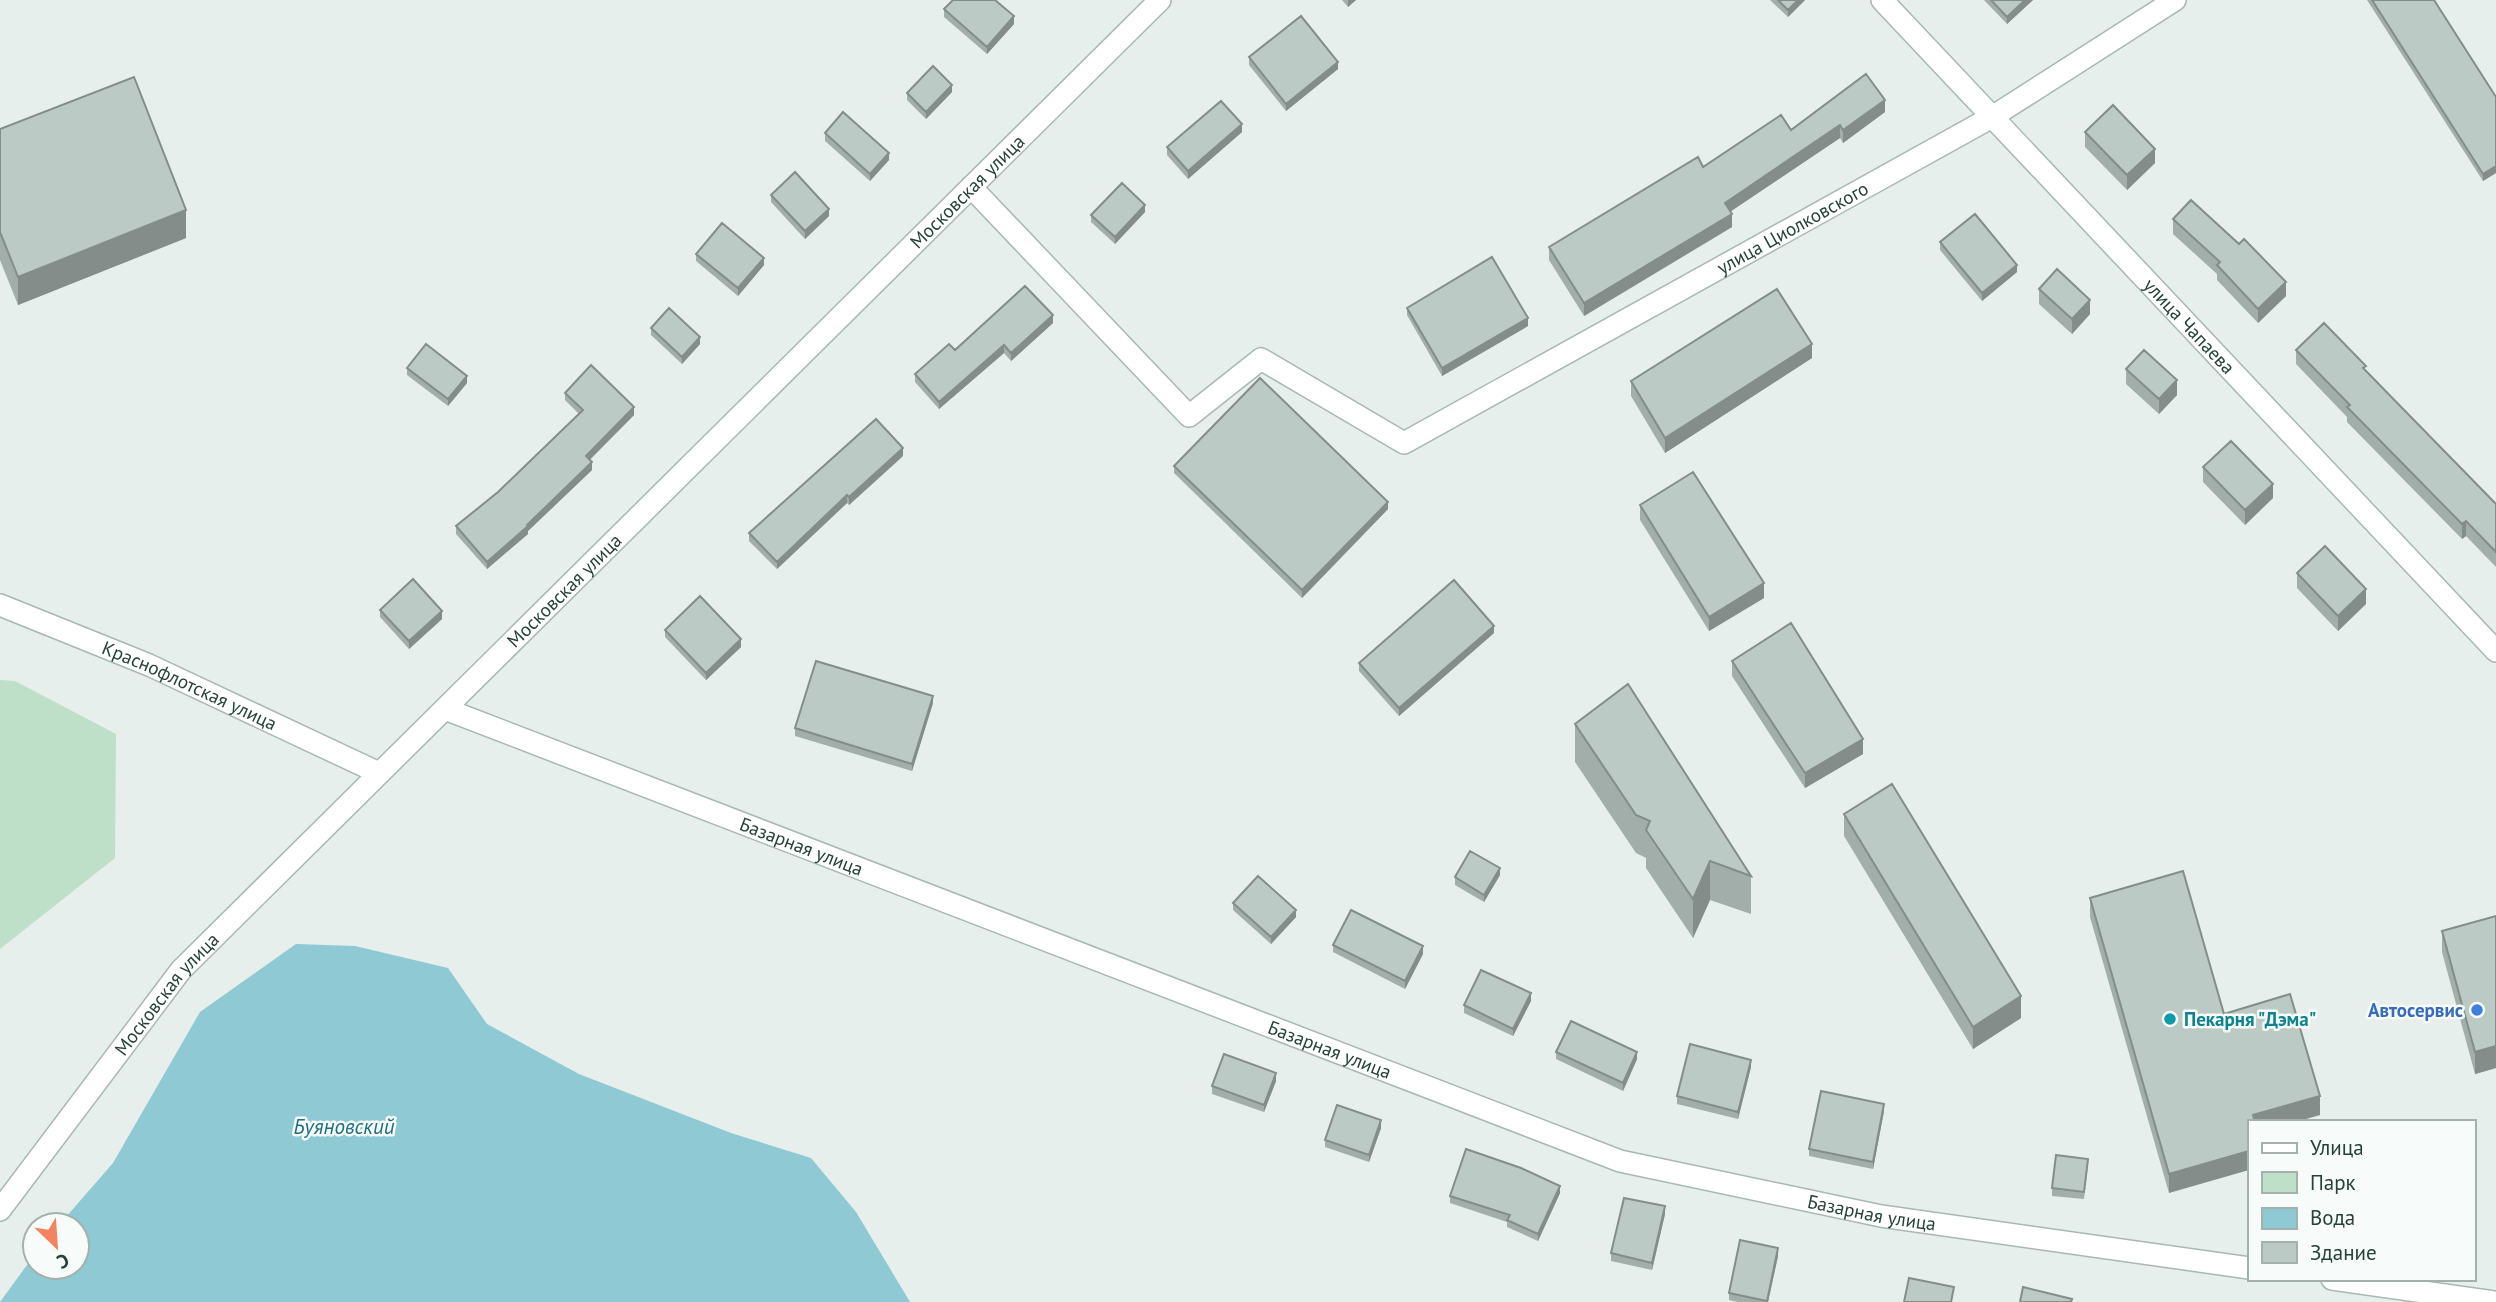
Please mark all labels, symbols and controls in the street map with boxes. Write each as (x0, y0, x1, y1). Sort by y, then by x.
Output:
street label: Московская улица (905, 129, 1029, 253)
street label: улица Циолковского (1712, 176, 1872, 279)
street label: улица Чапаева (2139, 273, 2240, 379)
street label: Московская улица (502, 528, 627, 652)
street label: Краснофлотская улица (99, 635, 281, 735)
street label: Базарная улица (736, 812, 867, 881)
street label: Московская улица (109, 927, 224, 1060)
place label: Автосервис (2368, 998, 2463, 1022)
marker: Автосервис (2469, 1002, 2485, 1018)
place label: Пекарня "Дэма" (2184, 1007, 2316, 1031)
marker: Пекарня "Дэма" (2162, 1011, 2178, 1027)
street label: Базарная улица (1265, 1015, 1395, 1084)
water label: Буяновский (293, 1113, 395, 1140)
legend (2248, 1120, 2475, 1281)
text: Улица (2310, 1134, 2364, 1161)
text: Парк (2310, 1169, 2356, 1196)
street label: Базарная улица (1805, 1189, 1938, 1236)
text: Вода (2310, 1204, 2355, 1231)
north arrow (21, 1211, 91, 1281)
text: Здание (2310, 1239, 2377, 1266)
text: С (53, 1248, 73, 1275)

